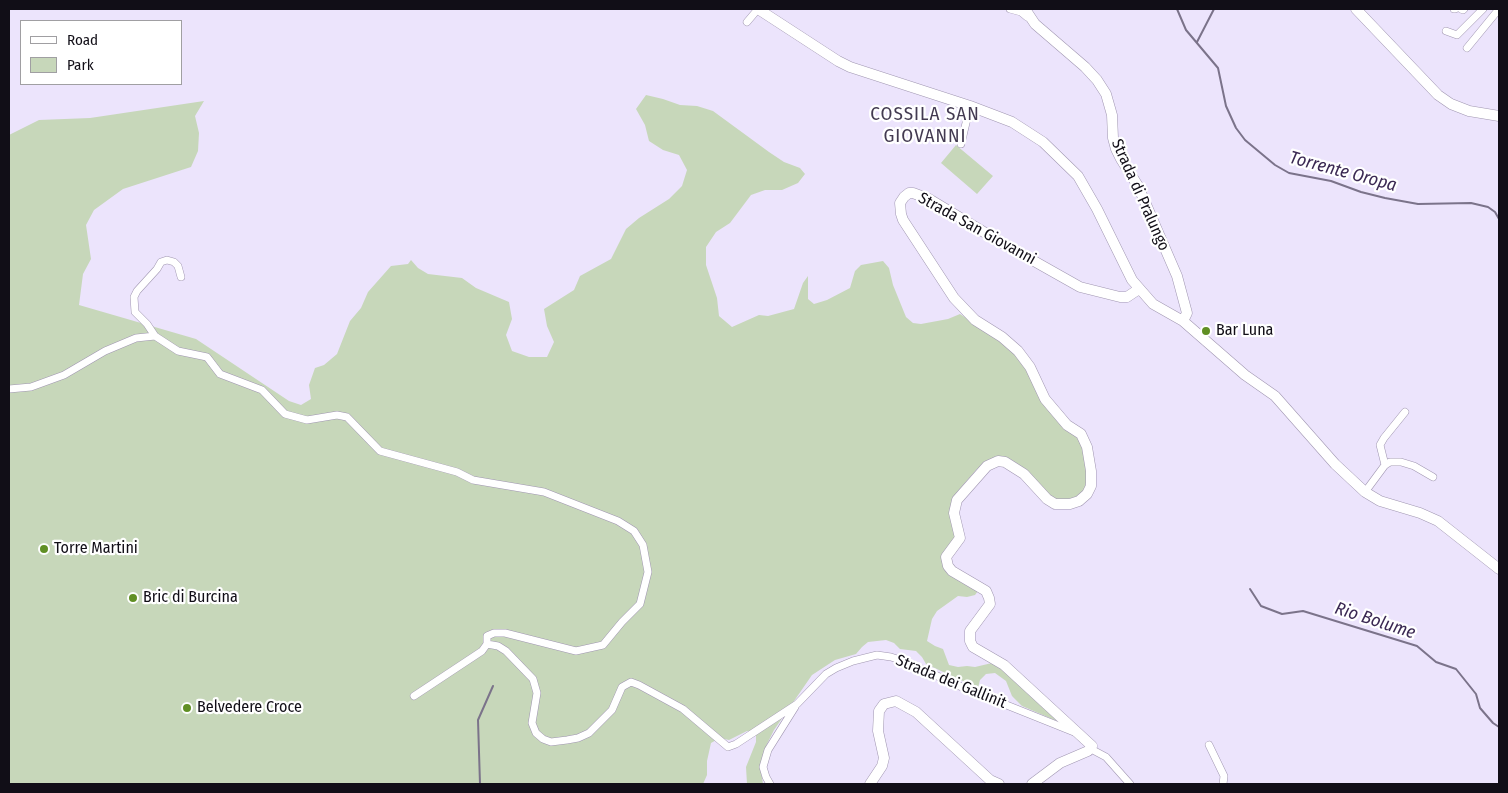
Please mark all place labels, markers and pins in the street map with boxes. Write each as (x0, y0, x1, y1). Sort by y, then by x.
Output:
place label: Bar Luna (1216, 321, 1273, 341)
marker: Bar Luna (1200, 325, 1212, 337)
place label: Torre Martini (54, 539, 138, 559)
marker: Torre Martini (38, 543, 50, 555)
place label: Bric di Burcina (143, 588, 238, 608)
marker: Bric di Burcina (127, 592, 139, 604)
place label: Belvedere Croce (197, 698, 302, 718)
marker: Belvedere Croce (181, 702, 193, 714)

